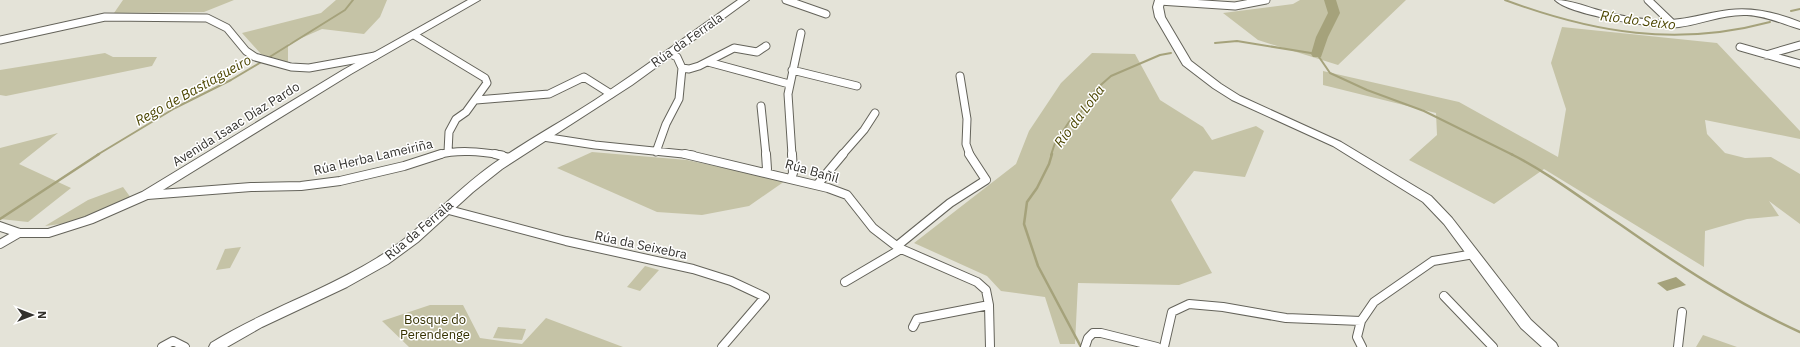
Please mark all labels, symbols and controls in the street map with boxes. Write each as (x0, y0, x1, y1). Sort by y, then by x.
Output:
water label: Río do Seixo (1599, 6, 1677, 34)
street label: Rúa da Ferrala (648, 9, 726, 71)
water label: Rego de Bastiagueiro (132, 50, 255, 129)
street label: Avenida Isaac Díaz Pardo (169, 78, 303, 170)
water label: Río da Loba (1050, 81, 1108, 151)
street label: Rúa Herba Lameiriña (312, 135, 434, 179)
street label: Rúa Bañil (783, 155, 841, 187)
street label: Rúa da Ferrala (381, 196, 457, 264)
street label: Rúa da Seixebra (593, 227, 689, 263)
north arrow (12, 295, 52, 335)
text: N (35, 311, 49, 319)
park label: Bosque do Perendenge (400, 311, 470, 343)

